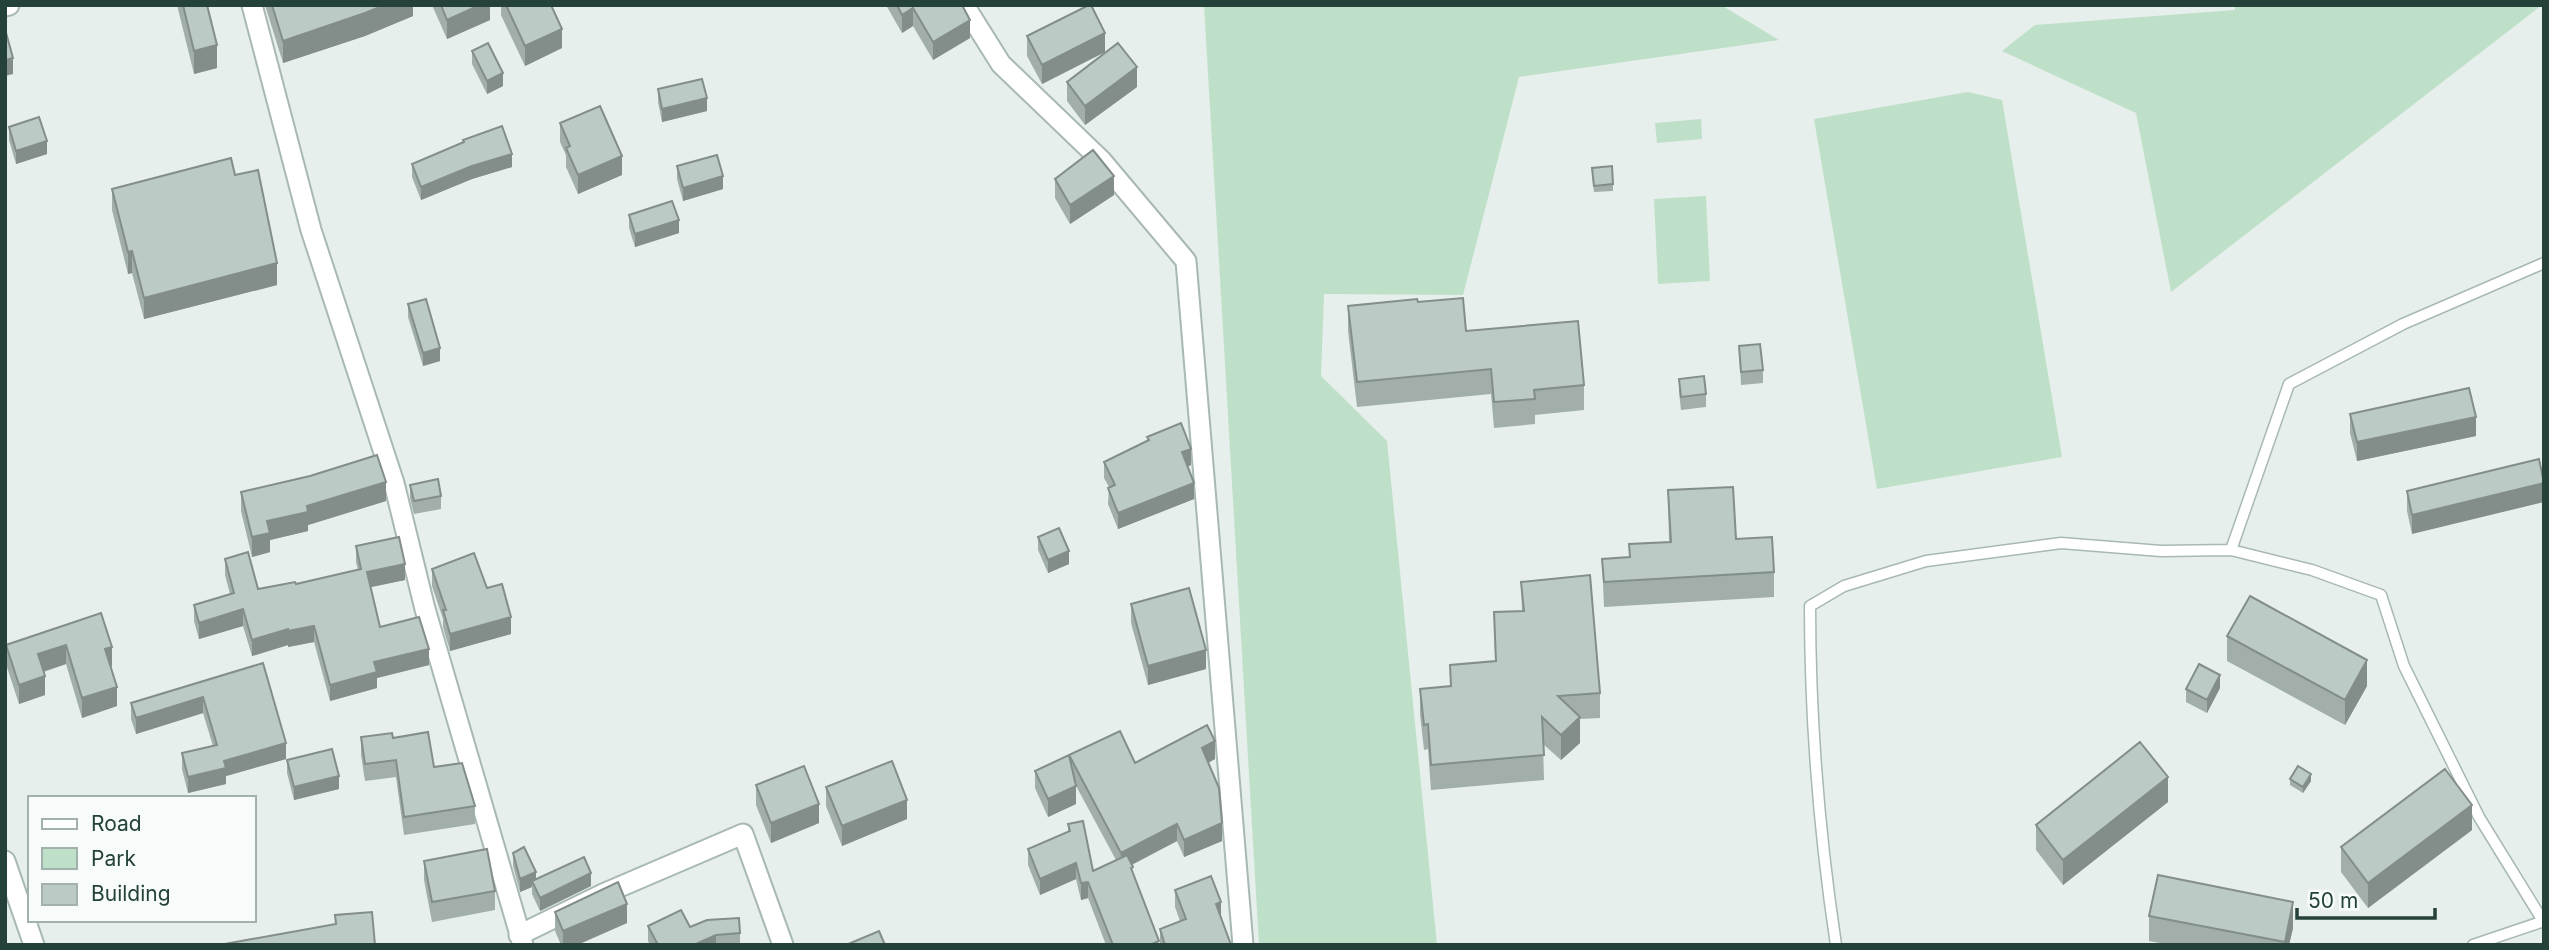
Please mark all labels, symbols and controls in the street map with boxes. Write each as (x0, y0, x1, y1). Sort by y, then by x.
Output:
legend (28, 796, 256, 922)
text: Road (91, 811, 142, 836)
text: Park (91, 846, 136, 871)
scale bar (2297, 876, 2435, 920)
text: Building (91, 881, 171, 906)
text: 50 m (2308, 888, 2358, 913)

